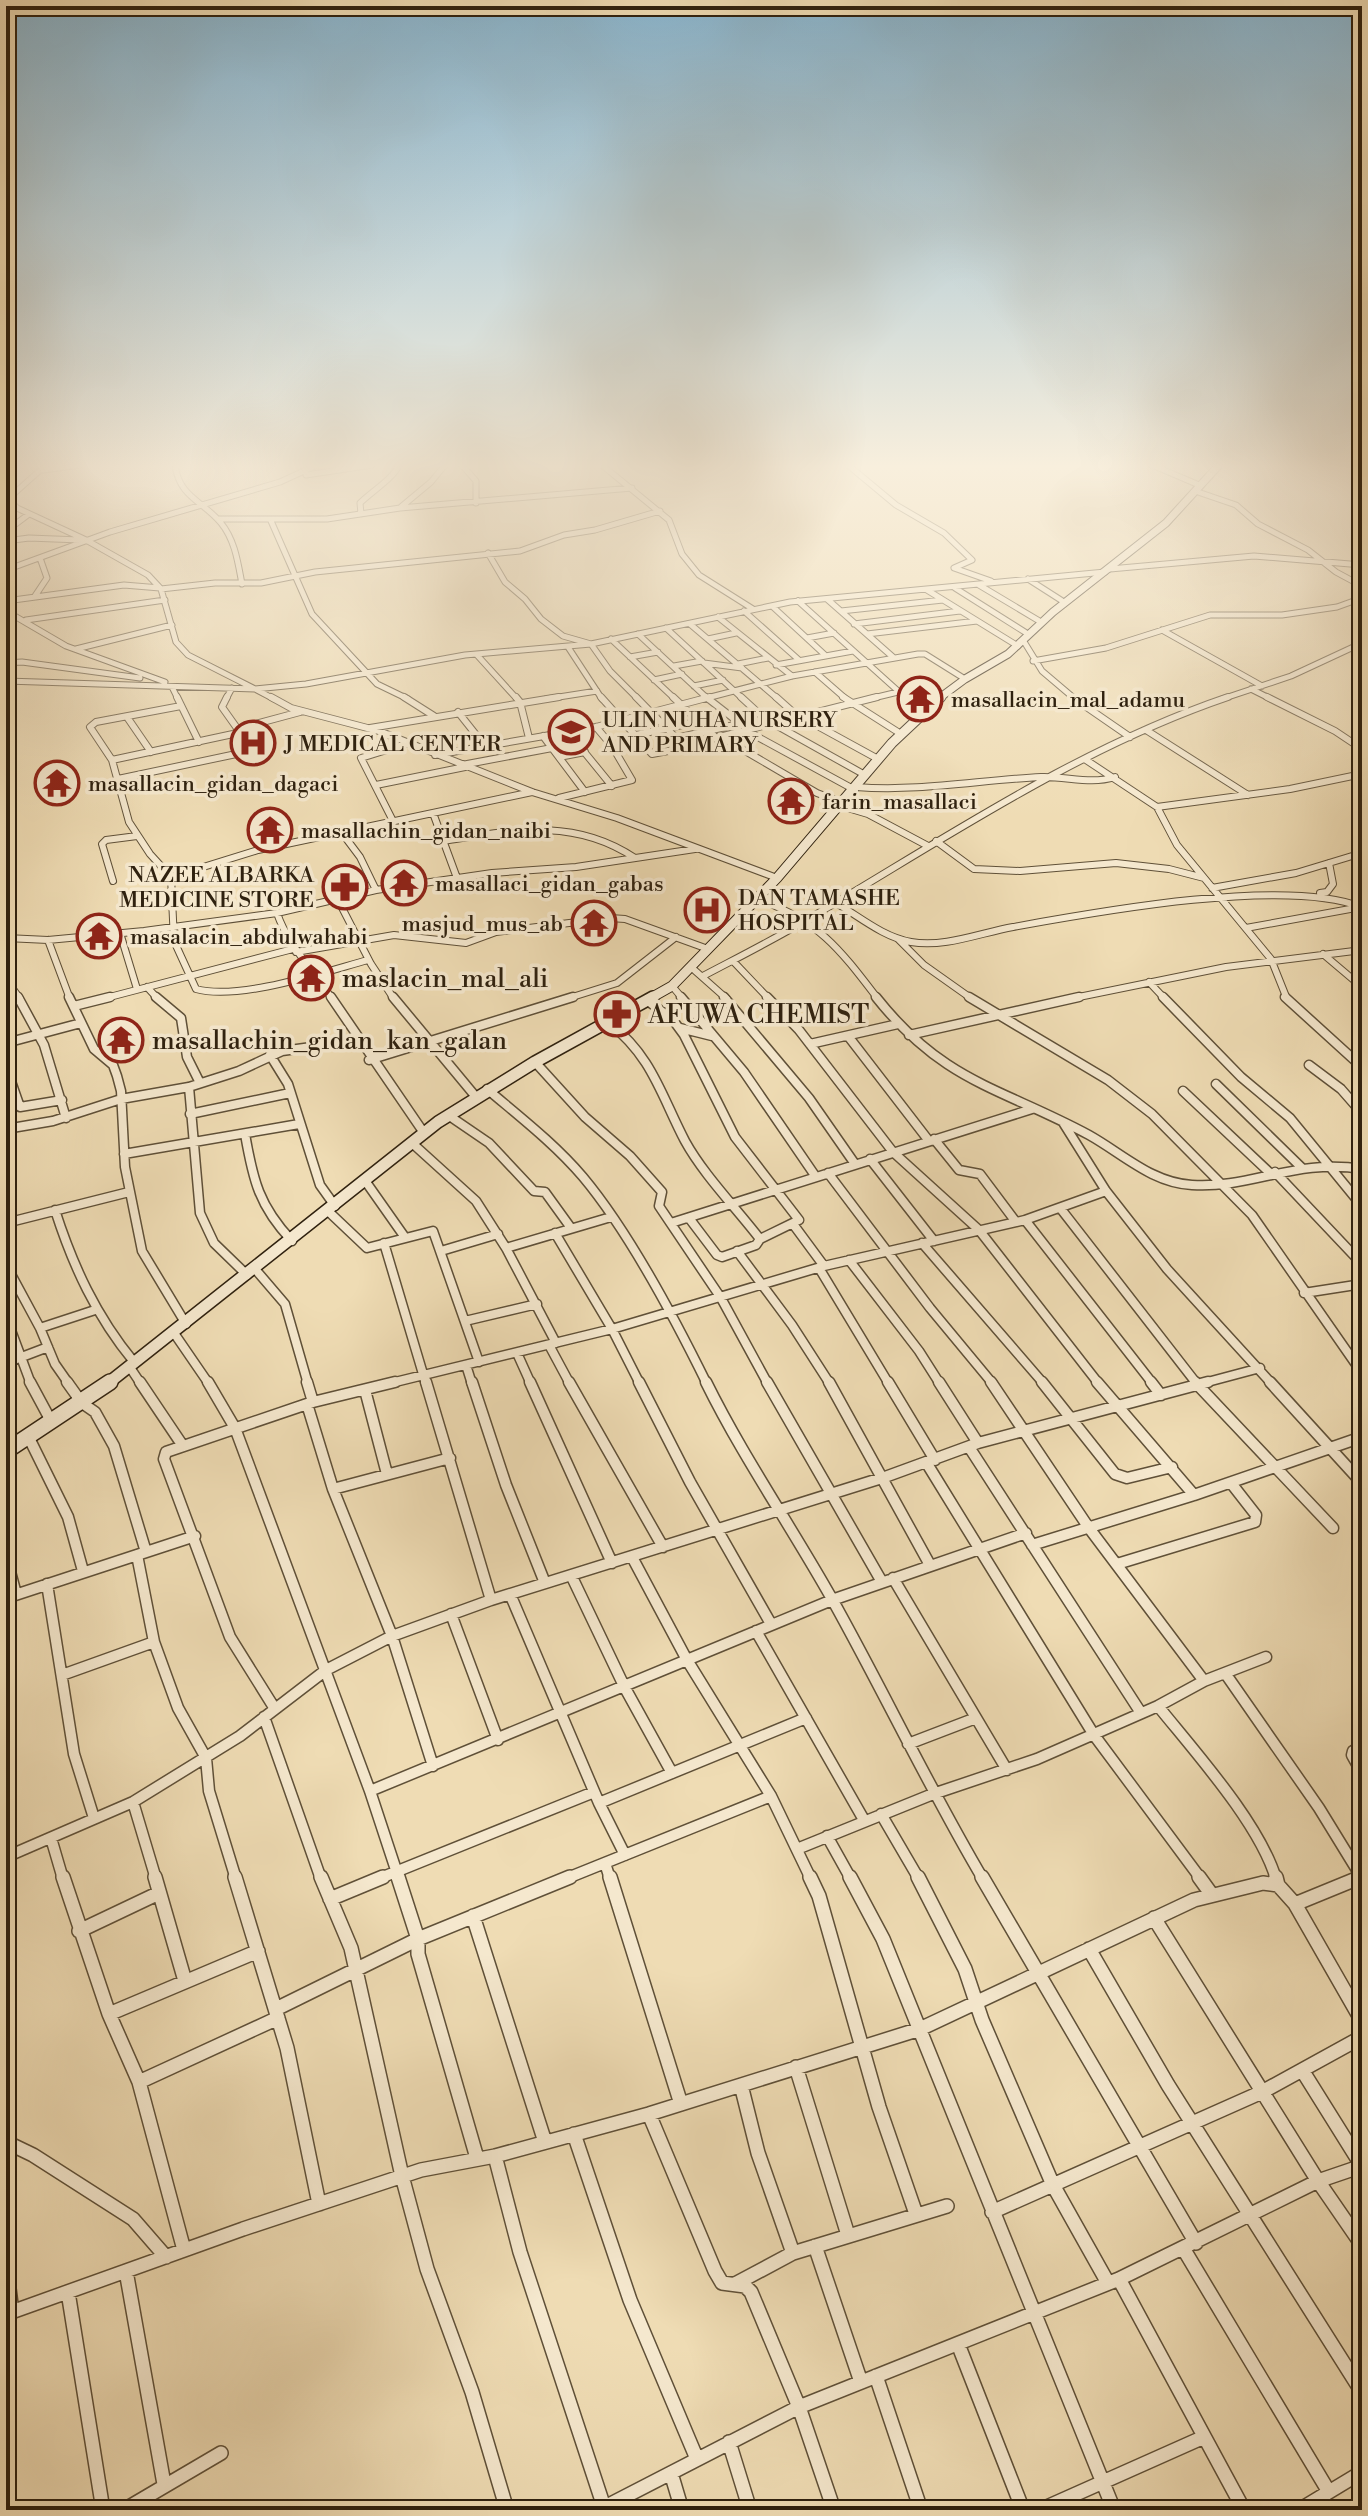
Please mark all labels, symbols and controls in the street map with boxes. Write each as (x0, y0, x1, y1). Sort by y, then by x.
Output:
temple icon: masallacin_mal_adamu (896, 675, 944, 723)
place label: masallacin_mal_adamu (951, 687, 1185, 714)
place label: ULIN NUHA NURSERY AND PRIMARY (601, 707, 838, 759)
school or university icon: ULIN NUHA NURSERY AND PRIMARY (547, 708, 595, 756)
hospital icon: J MEDICAL CENTER (229, 719, 277, 767)
place label: J MEDICAL CENTER (283, 731, 502, 758)
temple icon: masallacin_gidan_dagaci (33, 759, 81, 807)
place label: masallacin_gidan_dagaci (88, 771, 338, 798)
temple icon: farin_masallaci (767, 777, 815, 825)
place label: farin_masallaci (822, 789, 977, 816)
temple icon: masallachin_gidan_naibi (246, 806, 294, 854)
place label: masallachin_gidan_naibi (301, 818, 551, 845)
temple icon: masallaci_gidan_gabas (380, 859, 428, 907)
place label: NAZEE ALBARKA MEDICINE STORE (119, 862, 315, 914)
pharmacy icon: NAZEE ALBARKA MEDICINE STORE (321, 863, 369, 911)
place label: masallaci_gidan_gabas (435, 871, 664, 898)
place label: DAN TAMASHE HOSPITAL (738, 885, 900, 937)
hospital icon: DAN TAMASHE HOSPITAL (683, 886, 731, 934)
temple icon: masjud_mus_ab (570, 899, 618, 947)
place label: masjud_mus_ab (402, 911, 563, 938)
temple icon: masalacin_abdulwahabi (75, 912, 123, 960)
place label: masalacin_abdulwahabi (130, 924, 368, 951)
temple icon: maslacin_mal_ali (287, 954, 335, 1002)
place label: maslacin_mal_ali (342, 963, 548, 995)
pharmacy icon: AFUWA CHEMIST (593, 990, 641, 1038)
place label: AFUWA CHEMIST (647, 999, 869, 1031)
temple icon: masallachin_gidan_kan_galan (97, 1016, 145, 1064)
place label: masallachin_gidan_kan_galan (152, 1025, 507, 1057)

